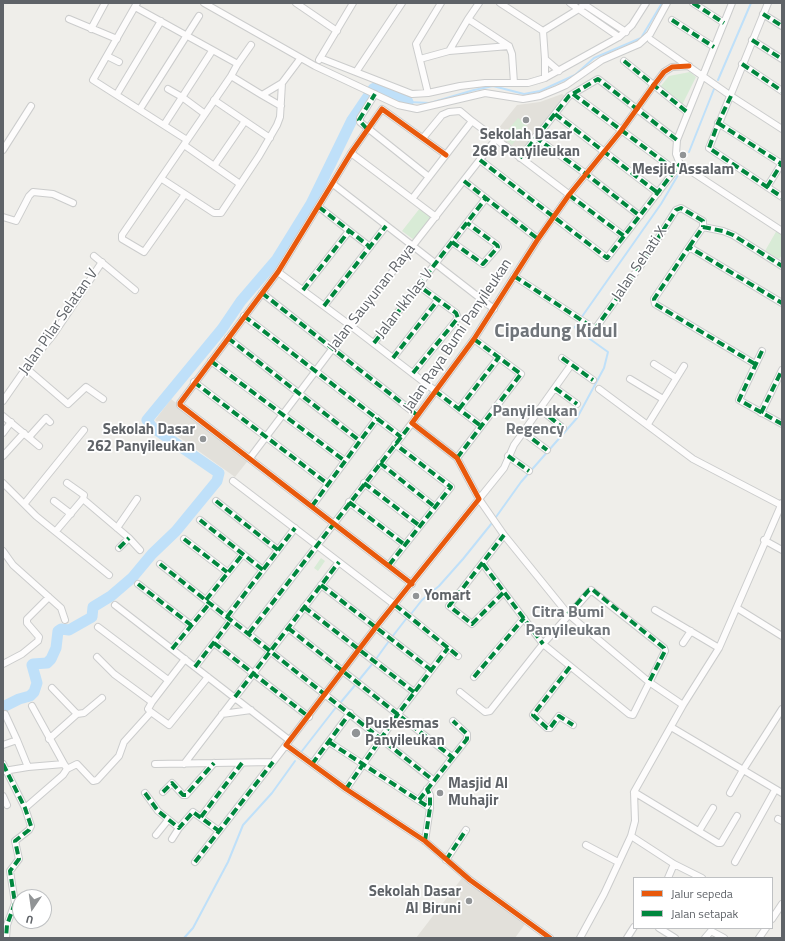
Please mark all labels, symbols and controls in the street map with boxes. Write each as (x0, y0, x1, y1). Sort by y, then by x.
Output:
marker: Sekolah Dasar 268 Panyileukan (521, 115, 531, 125)
place label: Sekolah Dasar 268 Panyileukan (472, 126, 580, 161)
marker: Mesjid Assalam (678, 150, 688, 160)
place label: Mesjid Assalam (632, 161, 734, 179)
street label: Jalan Sehati X (609, 223, 671, 305)
street label: Jalan Sauyunan Raya (325, 241, 419, 355)
street label: Jalan Raya Bumi Panyileukan (400, 256, 516, 416)
street label: Jalan Pilar Selatan V (16, 265, 102, 379)
street label: Jalan Ikhlas V (372, 266, 438, 342)
district label: Cipadung Kidul (494, 321, 618, 343)
district label: Panyileukan Regency (492, 402, 578, 440)
place label: Sekolah Dasar 262 Panyileukan (87, 421, 195, 456)
marker: Sekolah Dasar 262 Panyileukan (198, 434, 208, 444)
place label: Yomart (424, 587, 471, 605)
marker: Yomart (411, 591, 421, 601)
district label: Citra Bumi Panyileukan (525, 603, 611, 641)
place label: Puskesmas Panyileukan (365, 715, 445, 750)
marker: Puskesmas Panyileukan (350, 727, 362, 739)
place label: Masjid Al Muhajir (448, 775, 508, 810)
marker: Masjid Al Muhajir (435, 788, 445, 798)
legend (633, 877, 773, 929)
place label: Sekolah Dasar Al Biruni (369, 883, 461, 918)
text: Jalur sepeda (671, 884, 733, 903)
north arrow (12, 889, 52, 929)
marker: Sekolah Dasar Al Biruni (464, 896, 474, 906)
text: Jalan setapak (671, 904, 738, 923)
text: U (24, 911, 35, 928)

